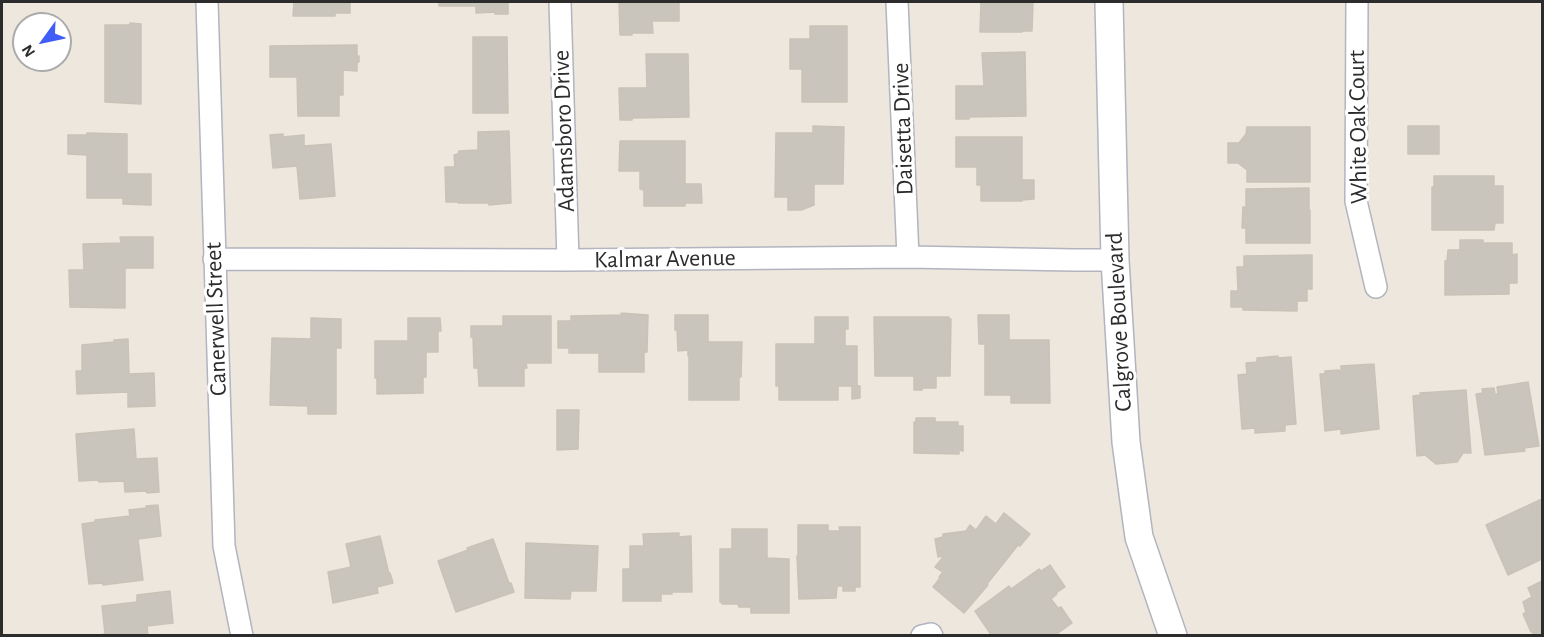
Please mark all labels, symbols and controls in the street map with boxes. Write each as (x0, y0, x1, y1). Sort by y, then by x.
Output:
north arrow (12, 12, 72, 72)
text: N (19, 42, 38, 60)
street label: Adamsboro Drive (547, 50, 581, 212)
street label: White Oak Court (1342, 50, 1374, 204)
street label: Daisetta Drive (886, 62, 920, 196)
street label: Calgrove Boulevard (1100, 232, 1138, 412)
street label: Canerwell Street (199, 242, 233, 396)
street label: Kalmar Avenue (594, 243, 736, 275)

